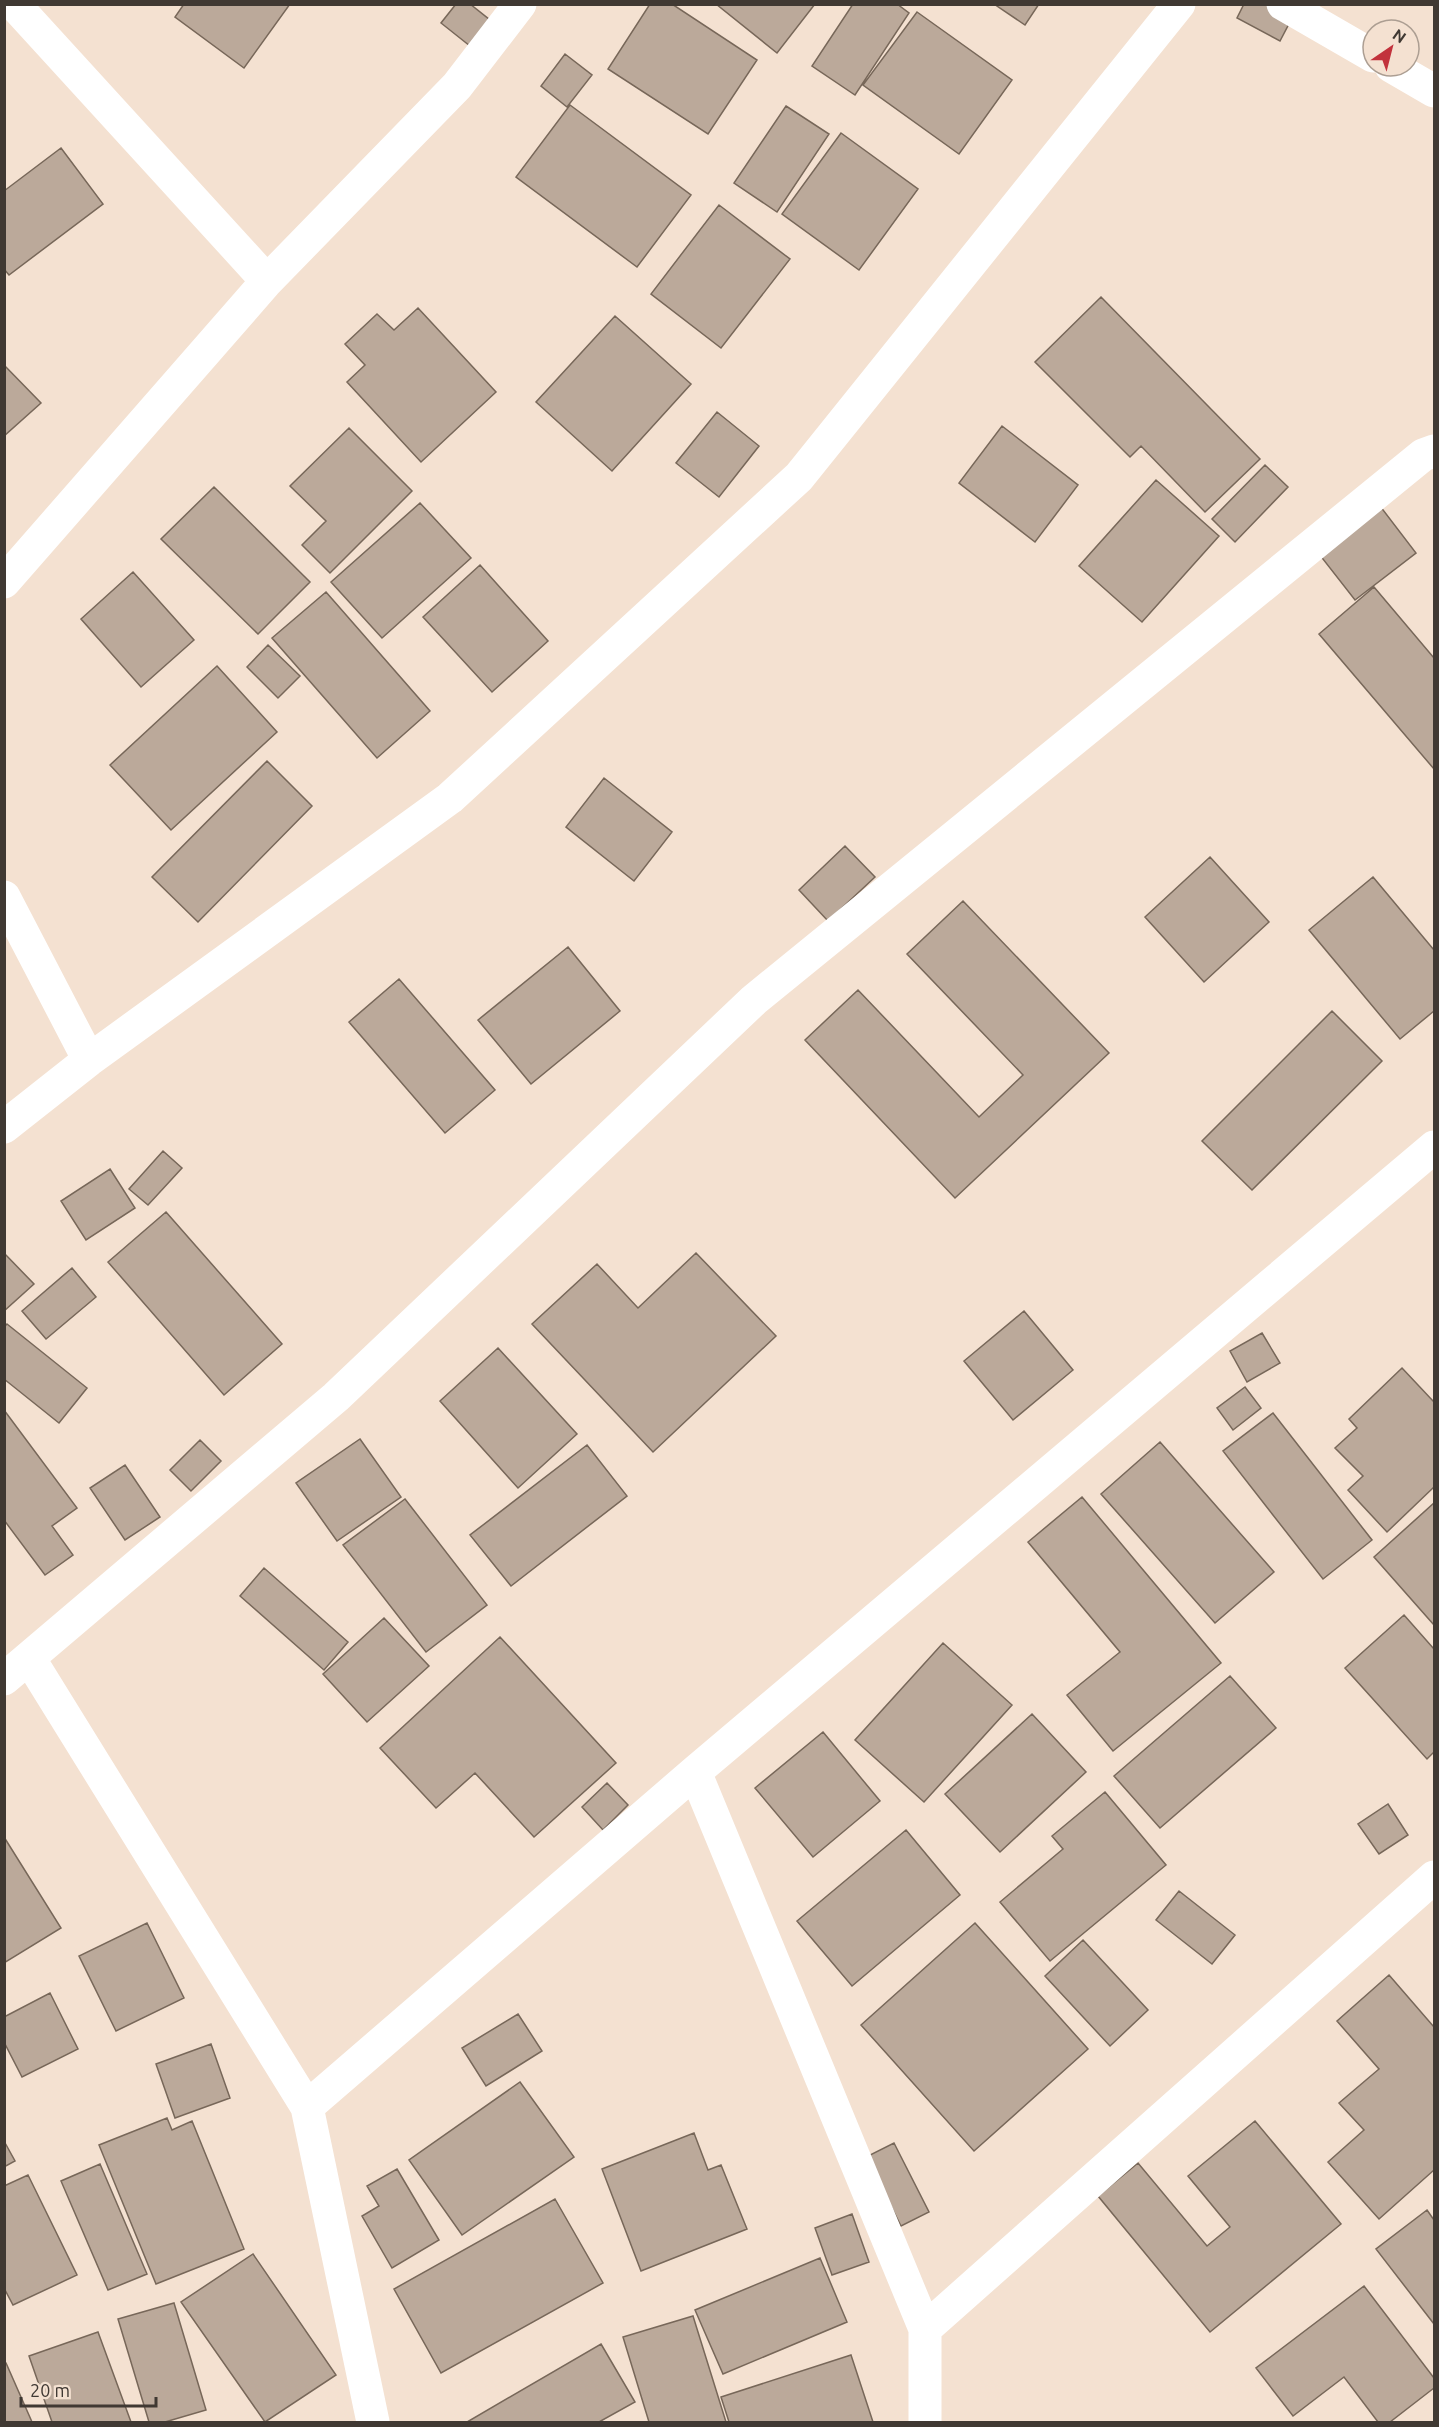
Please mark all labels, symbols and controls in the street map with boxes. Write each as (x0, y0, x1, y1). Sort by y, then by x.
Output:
north arrow (1361, 18, 1421, 78)
text: N (1390, 25, 1410, 47)
scale bar (21, 2370, 156, 2408)
text: 20 m (30, 2380, 70, 2400)

